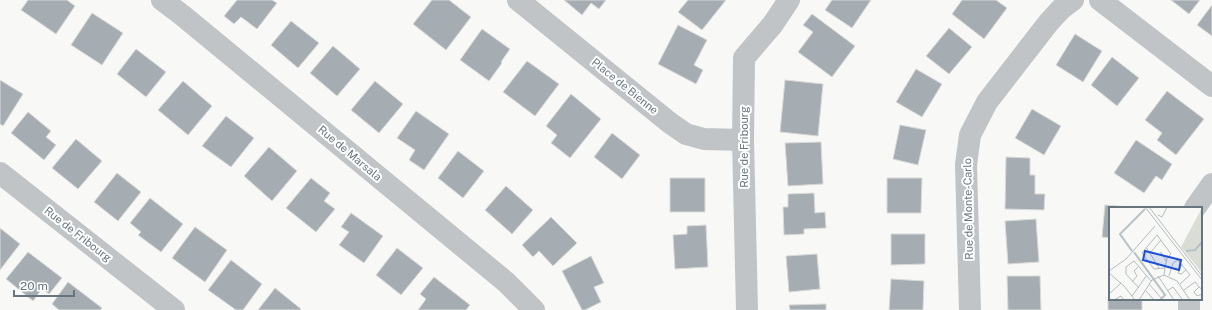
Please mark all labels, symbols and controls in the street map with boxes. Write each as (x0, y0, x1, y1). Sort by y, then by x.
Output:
street label: Place de Bienne (589, 56, 661, 116)
street label: Rue de Fribourg (738, 106, 750, 188)
street label: Rue de Marsala (316, 123, 384, 183)
street label: Rue de Monte-Carlo (961, 158, 975, 260)
street label: Rue de Fribourg (42, 204, 114, 264)
inset map (1109, 207, 1202, 300)
scale bar (14, 272, 74, 298)
text: 20 m (20, 279, 48, 293)

